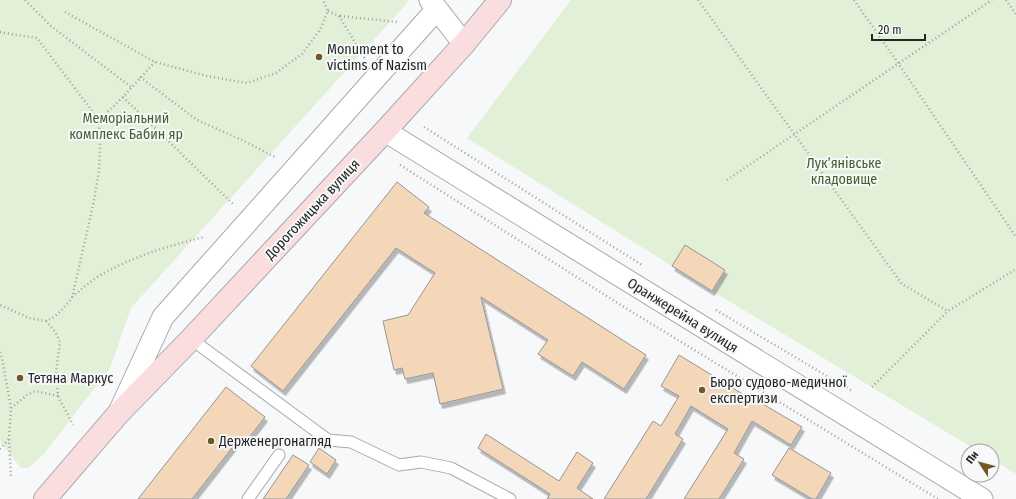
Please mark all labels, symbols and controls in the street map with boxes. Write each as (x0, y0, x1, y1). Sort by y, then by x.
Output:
scale bar (872, 16, 925, 42)
text: 20 m (878, 23, 902, 37)
place label: Monument to victims of Nazism (327, 41, 427, 74)
marker: Monument to victims of Nazism (314, 52, 324, 62)
park label: Меморіальний комплекс Бабин яр (69, 110, 183, 143)
park label: Лукʼянівське кладовище (807, 155, 881, 188)
street label: Дорогожицька вулиця (261, 156, 363, 264)
street label: Оранжерейна вулиця (624, 274, 741, 356)
place label: Тетяна Маркус (28, 370, 113, 387)
marker: Тетяна Маркус (15, 373, 25, 383)
place label: Бюро судово-медичної експертизи (710, 374, 847, 407)
marker: Бюро судово-медичної експертизи (697, 385, 707, 395)
place label: Держенергонагляд (218, 433, 331, 450)
marker: Держенергонагляд (206, 436, 216, 446)
north arrow (960, 443, 1000, 483)
text: Пн (963, 448, 981, 466)

